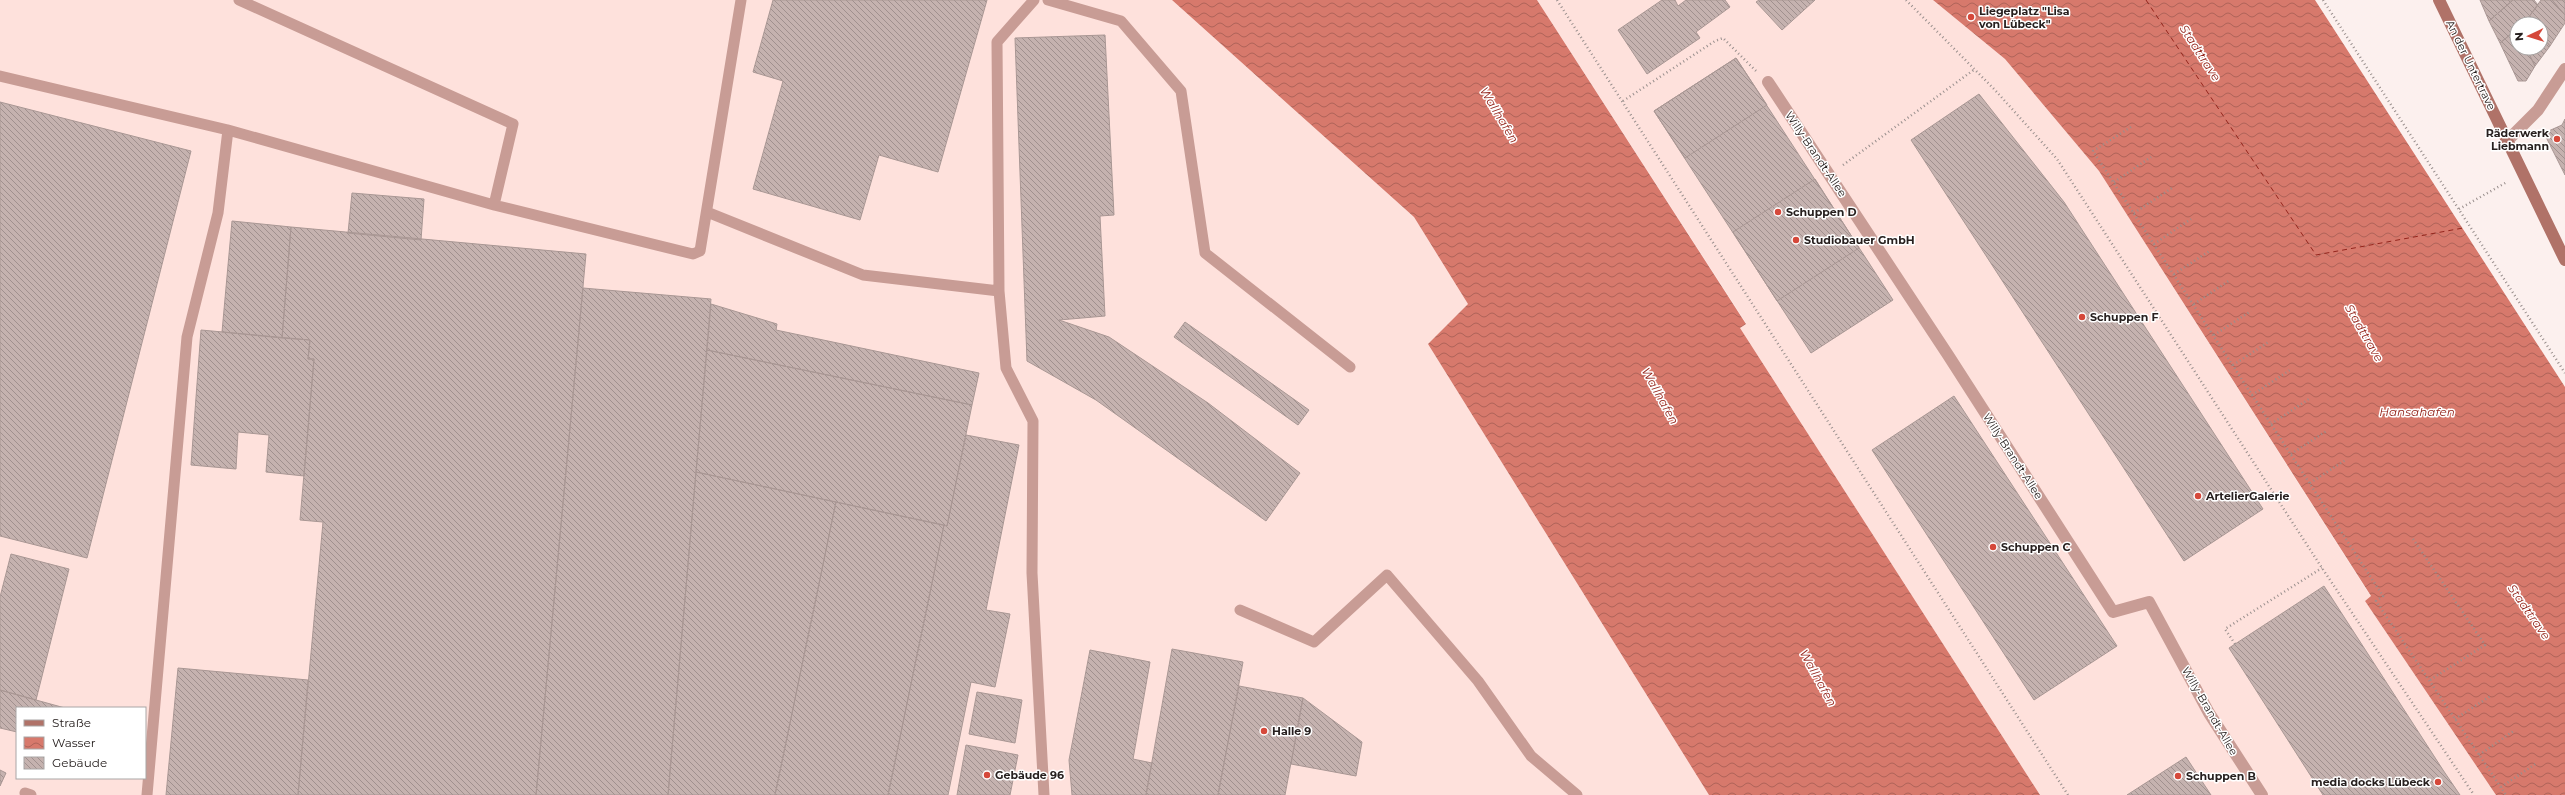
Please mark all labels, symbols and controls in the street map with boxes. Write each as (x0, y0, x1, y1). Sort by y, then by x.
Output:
place label: Liegeplatz "Lisa von Lübeck" (1978, 4, 2070, 31)
marker: Liegeplatz "Lisa von Lübeck" (1966, 12, 1976, 22)
north arrow (2509, 16, 2549, 56)
street label: An der Untertrave (2443, 18, 2499, 113)
water label: Stadttrave (2177, 22, 2224, 84)
text: N (2512, 32, 2526, 42)
water label: Wallhafen (1477, 84, 1522, 145)
street label: Willy-Brandt-Allee (1782, 109, 1850, 200)
place label: Räderwerk Liebmann (2486, 126, 2550, 153)
marker: Räderwerk Liebmann (2552, 134, 2562, 144)
place label: Schuppen D (1786, 205, 1857, 219)
marker: Schuppen D (1773, 207, 1783, 217)
place label: Studiobauer GmbH (1804, 233, 1915, 247)
marker: Studiobauer GmbH (1791, 235, 1801, 245)
water label: Stadttrave (2342, 301, 2387, 364)
place label: Schuppen F (2090, 310, 2159, 324)
marker: Schuppen F (2077, 312, 2087, 322)
water label: Wallhafen (1639, 365, 1682, 427)
water label: Hansahafen (2379, 404, 2455, 419)
street label: Willy-Brandt-Allee (1980, 410, 2046, 502)
place label: ArtelierGalerie (2205, 489, 2289, 503)
marker: ArtelierGalerie (2193, 491, 2203, 501)
place label: Schuppen C (2001, 540, 2070, 554)
marker: Schuppen C (1988, 542, 1998, 552)
water label: Stadttrave (2505, 581, 2554, 642)
water label: Wallhafen (1797, 647, 1840, 709)
street label: Willy-Brandt-Allee (2179, 664, 2241, 758)
legend (16, 707, 146, 779)
text: Straße (52, 715, 91, 730)
place label: Halle 9 (1272, 724, 1311, 738)
marker: Halle 9 (1259, 726, 1269, 736)
text: Wasser (52, 735, 96, 750)
text: Gebäude (52, 755, 107, 770)
place label: Gebäude 96 (995, 768, 1064, 782)
place label: Schuppen B (2186, 769, 2256, 783)
marker: Gebäude 96 (982, 770, 992, 780)
marker: Schuppen B (2173, 771, 2183, 781)
place label: media docks Lübeck (2311, 775, 2431, 789)
marker: media docks Lübeck (2433, 777, 2443, 787)

